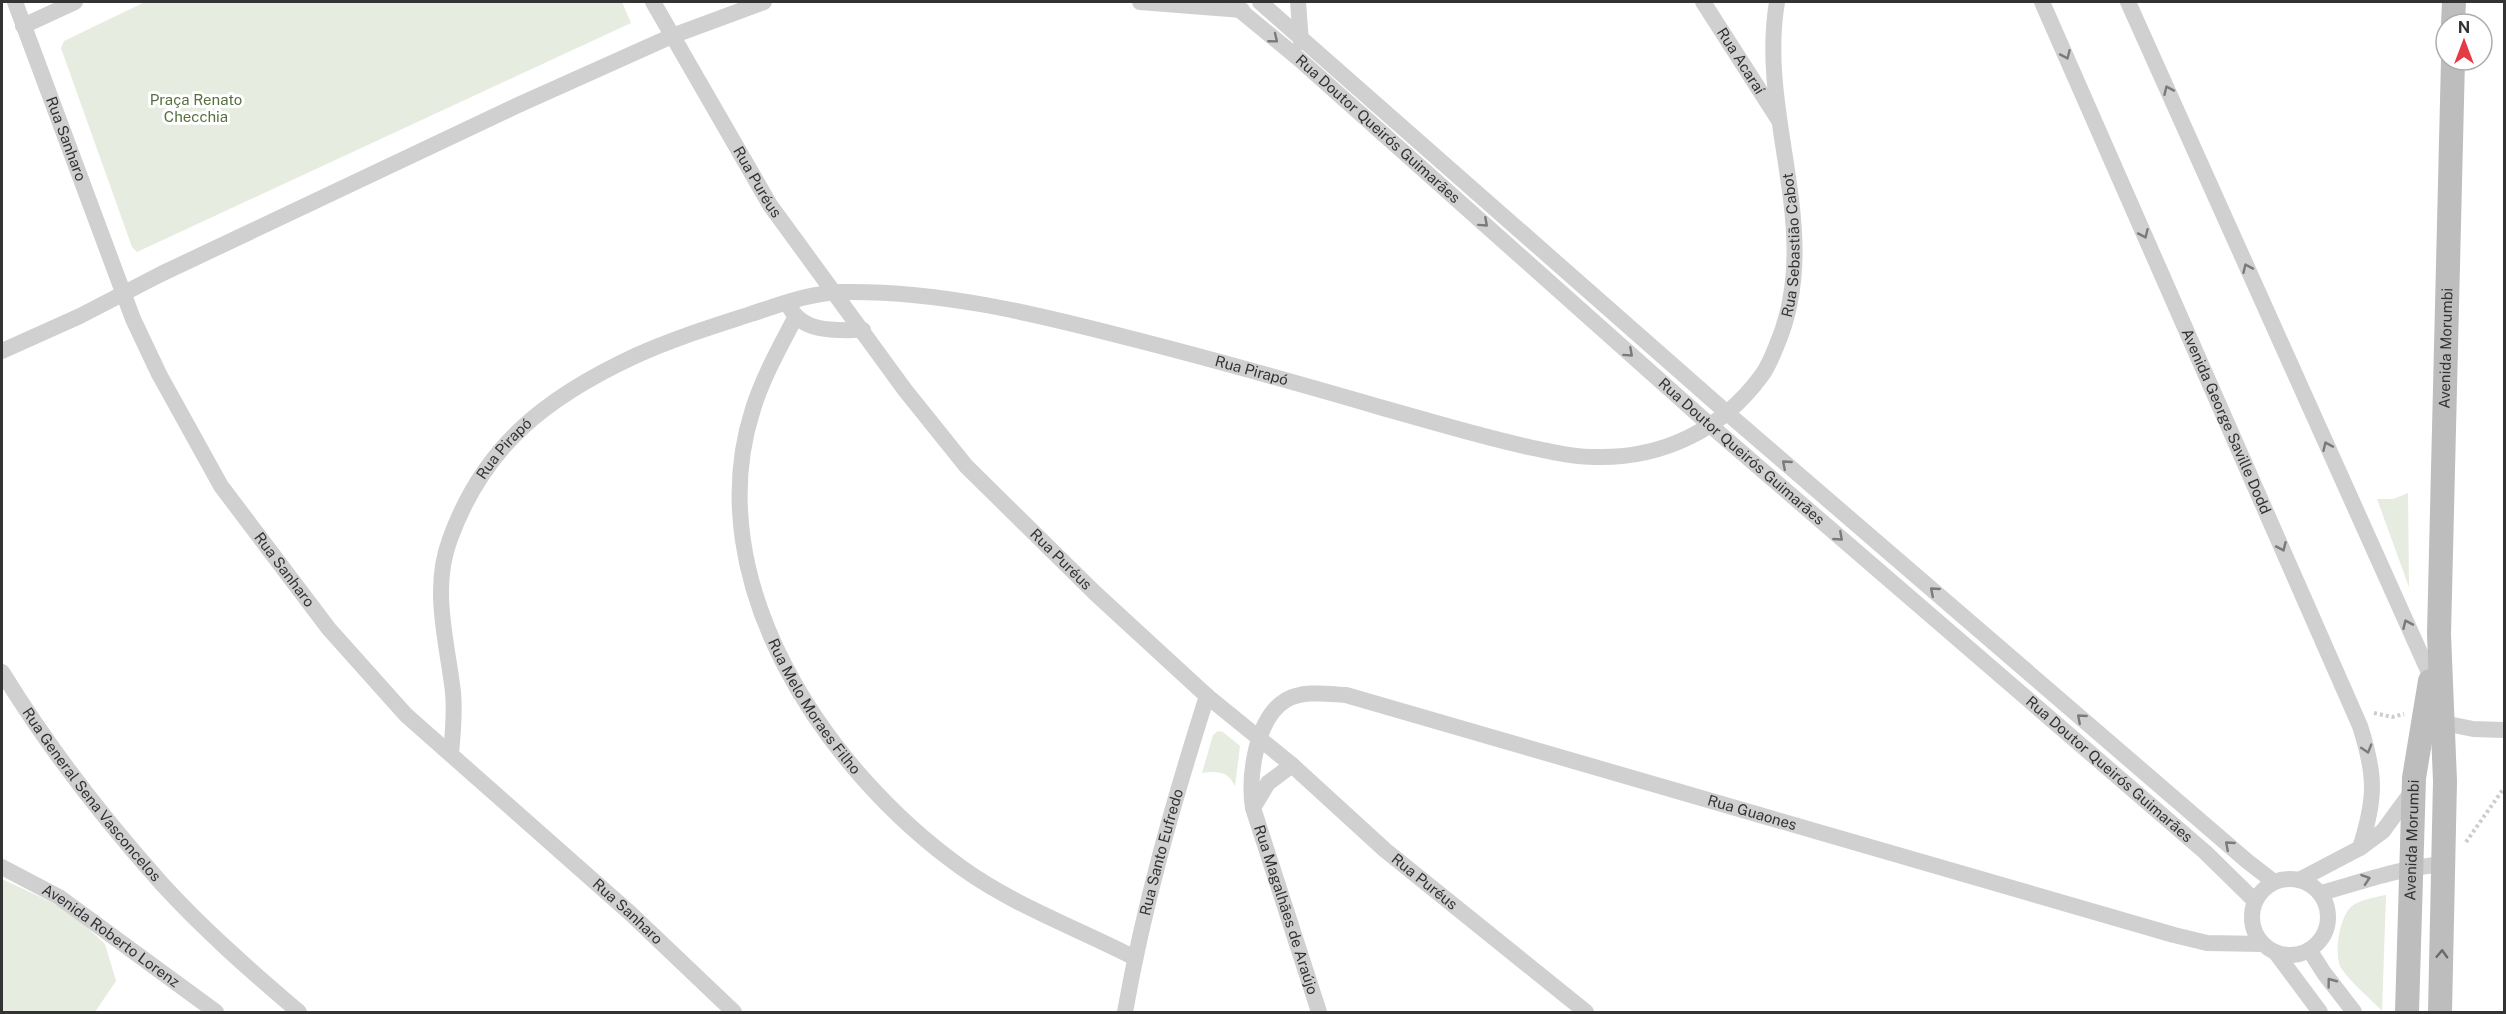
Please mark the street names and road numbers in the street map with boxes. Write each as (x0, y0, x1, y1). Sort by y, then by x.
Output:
street label: Rua Acaraí (1714, 24, 1769, 97)
street label: Rua Doutor Queirós Guimarães (1292, 51, 1464, 206)
street label: Rua Sanharo (43, 94, 90, 183)
street label: Rua Puréus (730, 143, 785, 221)
street label: Rua Sebastião Cabot (1778, 172, 1803, 319)
street label: Avenida Morumbi (2435, 288, 2455, 409)
street label: Avenida George Saville Dodd (2179, 326, 2275, 516)
street label: Rua Pirapó (1213, 352, 1290, 388)
street label: Rua Doutor Queirós Guimarães (1655, 374, 1828, 528)
street label: Rua Pirapó (473, 414, 535, 482)
street label: Rua Puréus (1027, 525, 1096, 593)
street label: Rua Sanharo (251, 529, 318, 610)
street label: Rua Melo Moraes Filho (765, 636, 864, 777)
street label: Rua Doutor Queirós Guimarães (2023, 693, 2196, 845)
street label: Rua General Sena Vasconcelos (19, 704, 165, 885)
street label: Avenida Morumbi (2401, 779, 2422, 901)
street label: Rua Santo Eufredo (1136, 787, 1186, 917)
street label: Rua Guaones (1706, 791, 1799, 833)
street label: Rua Magalhães de Araújo (1251, 823, 1322, 996)
street label: Rua Puréus (1388, 850, 1461, 913)
street label: Rua Sanharo (589, 875, 666, 948)
street label: Avenida Roberto Lorenz (39, 881, 183, 990)

